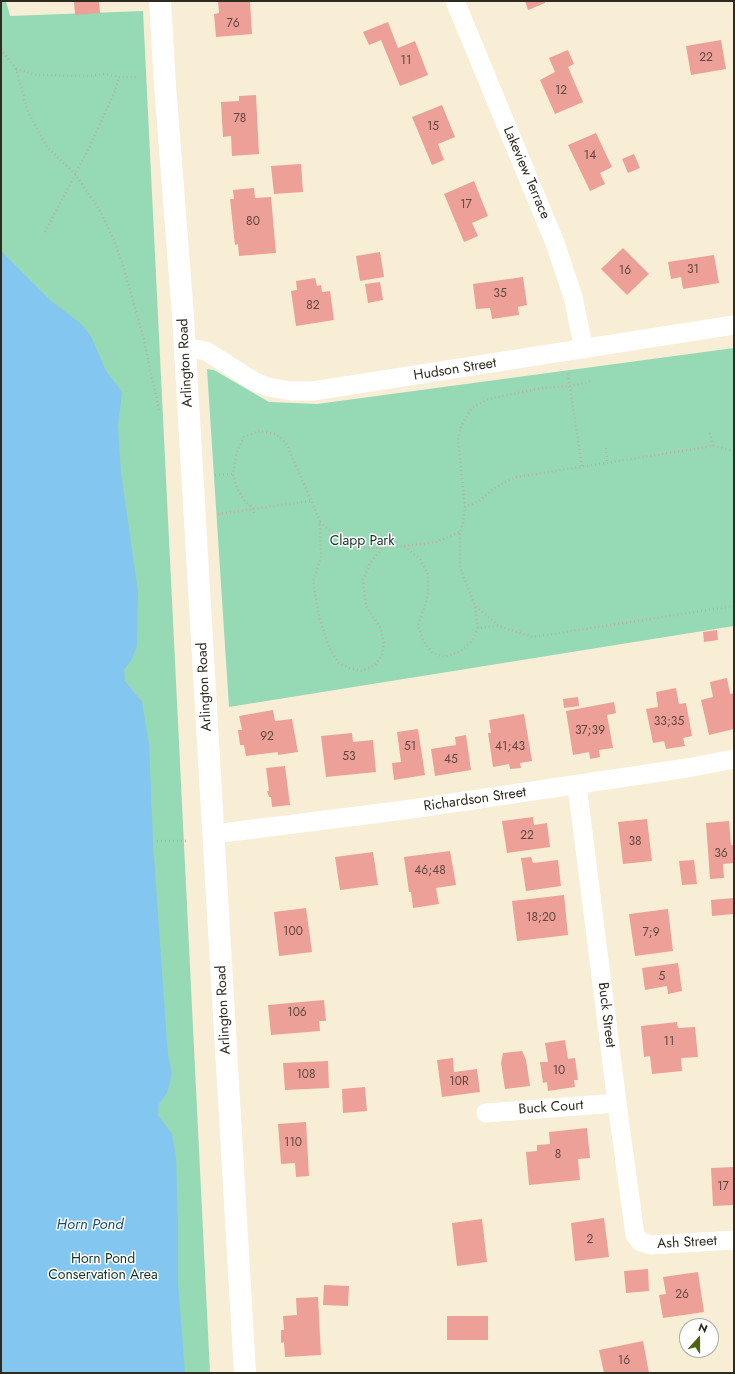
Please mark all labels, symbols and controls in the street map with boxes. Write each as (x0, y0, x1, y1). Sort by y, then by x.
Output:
house number: 76 (226, 17, 240, 31)
house number: 22 (699, 51, 713, 65)
house number: 11 (401, 54, 411, 68)
house number: 12 (555, 84, 567, 98)
house number: 78 (234, 112, 246, 126)
house number: 15 (427, 120, 439, 134)
street label: Lakeview Terrace (499, 124, 553, 222)
house number: 14 (584, 149, 596, 163)
house number: 17 (460, 198, 472, 212)
house number: 80 (246, 215, 260, 229)
house number: 31 (687, 263, 699, 277)
house number: 16 (619, 264, 631, 278)
house number: 35 (493, 287, 507, 301)
house number: 82 (306, 299, 320, 313)
street label: Arlington Road (175, 318, 197, 408)
street label: Hudson Street (412, 355, 498, 385)
park label: Clapp Park (330, 534, 394, 550)
street label: Arlington Road (194, 642, 216, 732)
house number: 33;35 (654, 715, 684, 729)
house number: 37;39 (575, 724, 605, 738)
house number: 92 (260, 730, 274, 744)
house number: 51 (404, 740, 416, 754)
house number: 41;43 (495, 740, 525, 754)
house number: 53 (342, 750, 356, 764)
house number: 45 (444, 753, 458, 767)
street label: Richardson Street (423, 784, 527, 816)
house number: 22 (520, 829, 534, 843)
house number: 38 (628, 835, 642, 849)
house number: 36 (714, 847, 728, 861)
house number: 46;48 (414, 864, 446, 878)
house number: 18;20 (526, 911, 556, 925)
house number: 100 (283, 925, 303, 939)
house number: 7;9 (642, 926, 660, 940)
street label: Arlington Road (213, 965, 235, 1055)
house number: 5 (659, 970, 665, 984)
street label: Buck Street (594, 981, 618, 1049)
house number: 106 (287, 1006, 307, 1020)
house number: 11 (664, 1035, 674, 1049)
house number: 10 (553, 1064, 565, 1078)
house number: 108 (296, 1068, 316, 1082)
house number: 10R (449, 1075, 469, 1089)
street label: Buck Court (518, 1097, 584, 1119)
house number: 110 (284, 1136, 302, 1150)
house number: 8 (555, 1148, 561, 1162)
house number: 17 (717, 1180, 729, 1194)
water label: Horn Pond (57, 1216, 123, 1234)
house number: 2 (587, 1233, 593, 1247)
street label: Ash Street (657, 1233, 717, 1253)
park label: Horn Pond Conservation Area (48, 1252, 158, 1284)
house number: 26 (675, 1288, 689, 1302)
north arrow (679, 1318, 719, 1358)
text: N (696, 1319, 710, 1337)
house number: 16 (618, 1354, 630, 1368)

